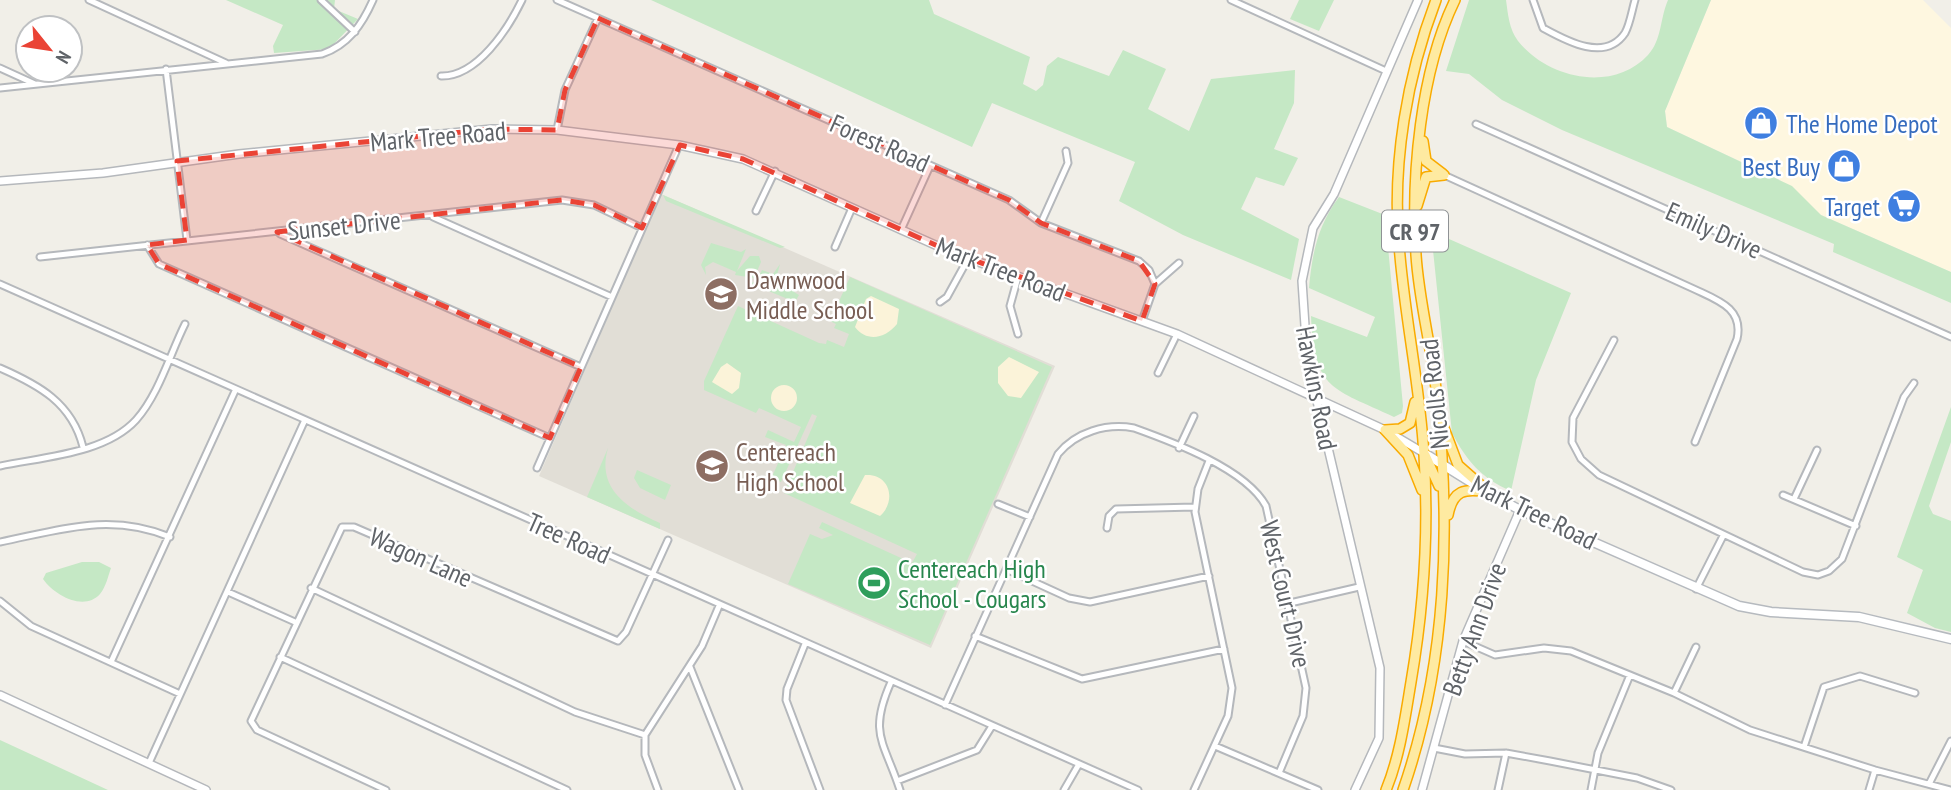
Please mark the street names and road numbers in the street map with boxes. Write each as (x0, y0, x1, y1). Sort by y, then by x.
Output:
street label: Forest Road (825, 106, 935, 180)
street label: Mark Tree Road (369, 114, 507, 158)
street label: Emily Drive (1661, 194, 1767, 266)
street label: Sunset Drive (286, 203, 402, 247)
road number: CR 97 (1382, 210, 1448, 252)
street label: Mark Tree Road (932, 229, 1070, 309)
street label: Hawkins Road (1289, 323, 1345, 453)
street label: Nicolls Road (1412, 337, 1456, 451)
street label: Mark Tree Road (1466, 467, 1602, 557)
street label: Tree Road (522, 505, 616, 571)
street label: West Court Drive (1253, 517, 1319, 671)
street label: Wagon Lane (364, 520, 478, 594)
street label: Betty Ann Drive (1435, 558, 1513, 700)

